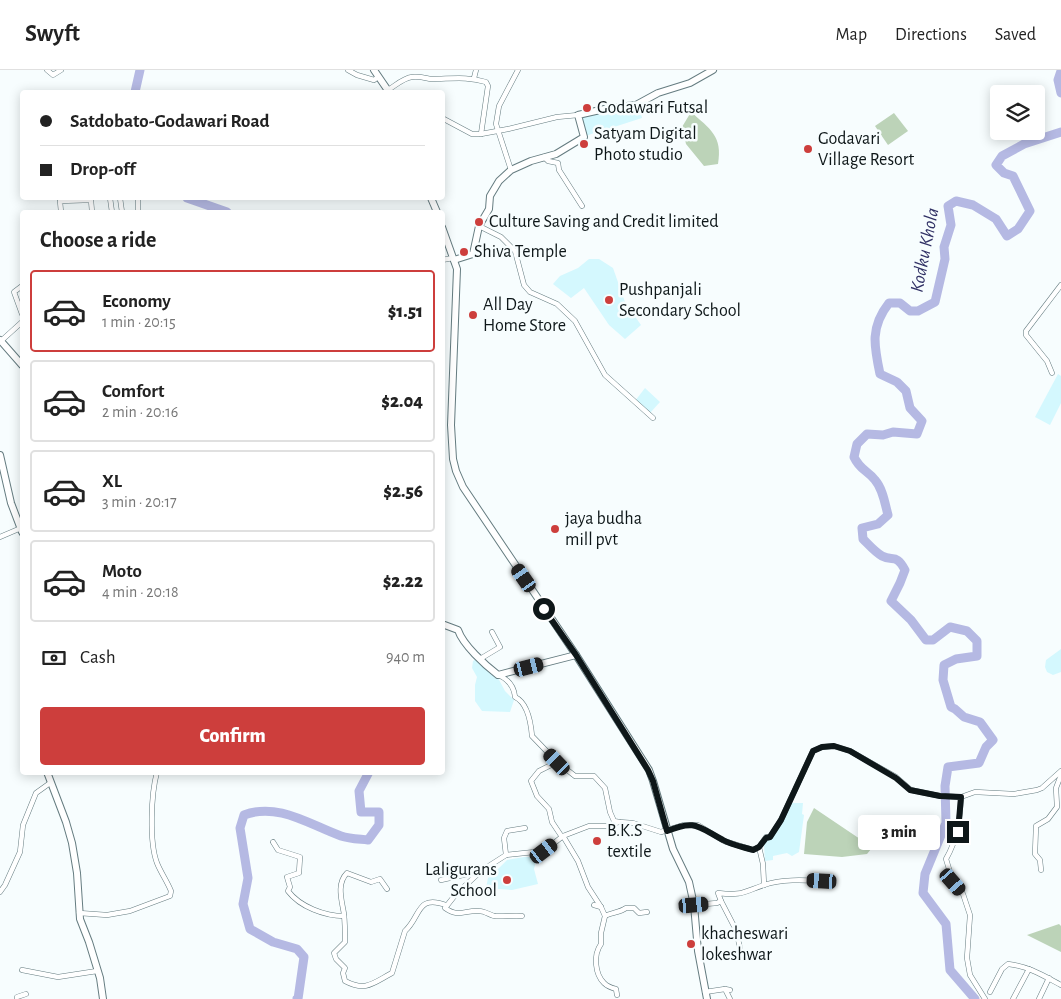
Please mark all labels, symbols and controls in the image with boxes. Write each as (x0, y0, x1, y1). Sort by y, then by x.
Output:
text: Swyft (25, 22, 80, 46)
text: Map (836, 26, 867, 44)
text: Directions (895, 26, 967, 44)
text: Saved (995, 26, 1036, 44)
map controls (990, 85, 1045, 140)
button: layers (990, 85, 1045, 140)
place label: Godawari Futsal (597, 99, 708, 117)
marker: Godawari Futsal (581, 102, 593, 114)
text: Satdobato-Godawari Road (70, 112, 270, 131)
place label: Satyam Digital Photo studio (594, 125, 697, 164)
place label: Godavari Village Resort (818, 130, 915, 169)
marker: Satyam Digital Photo studio (578, 138, 590, 150)
marker: Godavari Village Resort (802, 143, 814, 155)
text: Drop-off (70, 160, 135, 179)
water label: Kodku Khola (907, 206, 943, 294)
place label: Culture Saving and Credit limited (489, 213, 719, 231)
marker: Culture Saving and Credit limited (473, 216, 485, 228)
text: Choose a ride (40, 229, 156, 251)
place label: Shiva Temple (474, 243, 567, 261)
marker: Shiva Temple (458, 246, 470, 258)
place label: Pushpanjali Secondary School (619, 281, 741, 320)
icon: car (42, 289, 87, 334)
text: Economy (102, 292, 171, 311)
marker: Pushpanjali Secondary School (603, 294, 615, 306)
place label: All Day Home Store (483, 296, 566, 335)
text: $1.51 (388, 302, 423, 321)
marker: All Day Home Store (467, 309, 479, 321)
text: 1 min · 20:15 (102, 314, 176, 330)
icon: car (42, 379, 87, 424)
text: Comfort (102, 382, 164, 401)
text: $2.04 (381, 392, 423, 411)
text: 2 min · 20:16 (102, 404, 178, 420)
icon: car (42, 469, 87, 514)
text: XL (102, 472, 122, 491)
text: $2.56 (383, 482, 423, 501)
text: 3 min · 20:17 (102, 494, 177, 510)
place label: jaya budha mill pvt (565, 510, 642, 549)
marker: jaya budha mill pvt (549, 523, 561, 535)
icon: car (42, 559, 87, 604)
car (509, 561, 538, 595)
text: Moto (102, 562, 142, 581)
text: $2.22 (383, 572, 423, 591)
text: 4 min · 20:18 (102, 584, 179, 600)
route start (533, 598, 555, 620)
icon: cash (40, 644, 68, 672)
text: Cash (80, 648, 116, 667)
text: 940 m (386, 649, 425, 665)
car (512, 656, 545, 678)
button: Confirm (40, 707, 425, 765)
car (541, 746, 572, 778)
callout: 3 min (858, 814, 940, 850)
route end (947, 821, 969, 843)
place label: B.K.S textile (607, 822, 651, 861)
text: 3 min (881, 824, 917, 840)
marker: B.K.S textile (591, 835, 603, 847)
car (527, 836, 560, 866)
place label: Laligurans School (425, 861, 497, 900)
car (937, 866, 968, 898)
car (806, 873, 837, 889)
marker: Laligurans School (501, 874, 513, 886)
car (678, 896, 709, 914)
place label: khacheswari lokeshwar (701, 925, 788, 964)
marker: khacheswari lokeshwar (685, 938, 697, 950)

